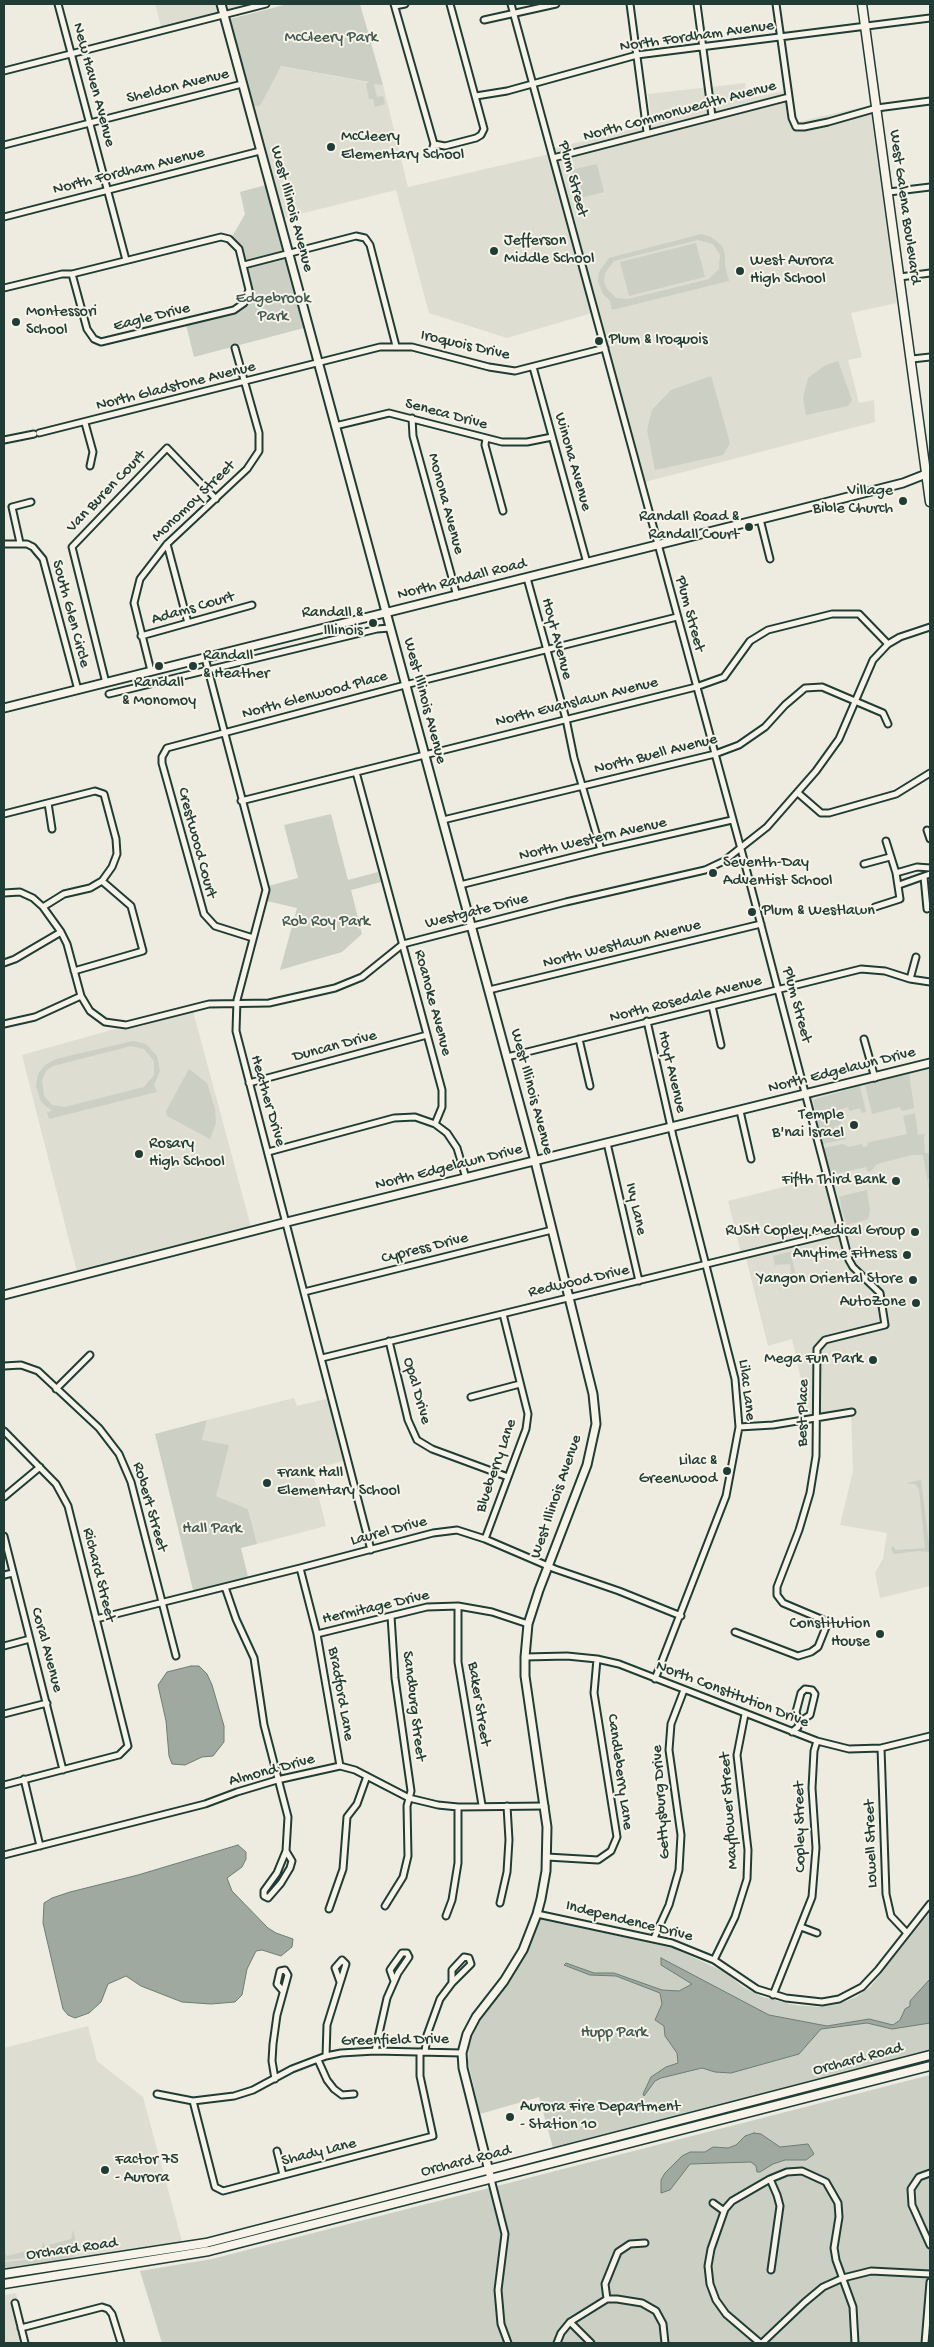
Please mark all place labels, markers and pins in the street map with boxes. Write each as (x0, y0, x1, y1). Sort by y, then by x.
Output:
place label: McCleery Elementary School (341, 128, 464, 166)
marker: McCleery Elementary School (325, 141, 337, 153)
place label: Jefferson Middle School (504, 232, 594, 270)
marker: Jefferson Middle School (488, 245, 500, 257)
place label: West Aurora High School (750, 252, 834, 290)
marker: West Aurora High School (734, 265, 746, 277)
place label: Montessori School (26, 303, 97, 341)
marker: Montessori School (10, 316, 22, 328)
place label: Plum & Iroquois (609, 331, 708, 351)
marker: Plum & Iroquois (593, 335, 605, 347)
place label: Village Bible Church (813, 482, 893, 520)
marker: Village Bible Church (897, 495, 909, 507)
place label: Randall Road & Randall Court (639, 508, 739, 546)
marker: Randall Road & Randall Court (743, 521, 755, 533)
place label: Randall & Illinois (302, 604, 363, 642)
marker: Randall & Illinois (367, 617, 379, 629)
place label: Randall & Heather (203, 647, 269, 685)
marker: Randall & Monomoy (153, 660, 165, 672)
marker: Randall & Heather (187, 660, 199, 672)
place label: Randall & Monomoy (122, 674, 196, 712)
place label: Seventh-Day Adventist School (723, 854, 833, 892)
marker: Seventh-Day Adventist School (707, 867, 719, 879)
place label: Plum & Westlawn (762, 902, 875, 922)
marker: Plum & Westlawn (746, 906, 758, 918)
place label: Temple B'nai Israel (772, 1106, 844, 1144)
marker: Temple B'nai Israel (848, 1119, 860, 1131)
place label: Rosary High School (149, 1135, 225, 1173)
marker: Rosary High School (133, 1148, 145, 1160)
place label: Fifth Third Bank (782, 1171, 886, 1191)
marker: Fifth Third Bank (890, 1175, 902, 1187)
place label: RUSH Copley Medical Group (725, 1222, 905, 1242)
marker: RUSH Copley Medical Group (909, 1226, 921, 1238)
place label: Anytime Fitness (793, 1245, 897, 1265)
marker: Anytime Fitness (901, 1249, 913, 1261)
place label: Yangon Oriental Store (757, 1270, 903, 1290)
marker: Yangon Oriental Store (907, 1274, 919, 1286)
place label: AutoZone (840, 1293, 906, 1313)
marker: AutoZone (910, 1297, 922, 1309)
place label: Mega Fun Park (764, 1350, 863, 1370)
marker: Mega Fun Park (867, 1354, 879, 1366)
place label: Lilac & Greenwood (639, 1452, 717, 1490)
place label: Frank Hall Elementary School (277, 1464, 400, 1502)
marker: Lilac & Greenwood (721, 1465, 733, 1477)
marker: Frank Hall Elementary School (261, 1477, 273, 1489)
place label: Constitution House (790, 1615, 870, 1653)
marker: Constitution House (874, 1628, 886, 1640)
place label: Aurora Fire Department - Station 10 (520, 2098, 680, 2136)
marker: Aurora Fire Department - Station 10 (504, 2111, 516, 2123)
place label: Factor 75 - Aurora (115, 2151, 179, 2189)
marker: Factor 75 - Aurora (99, 2164, 111, 2176)

